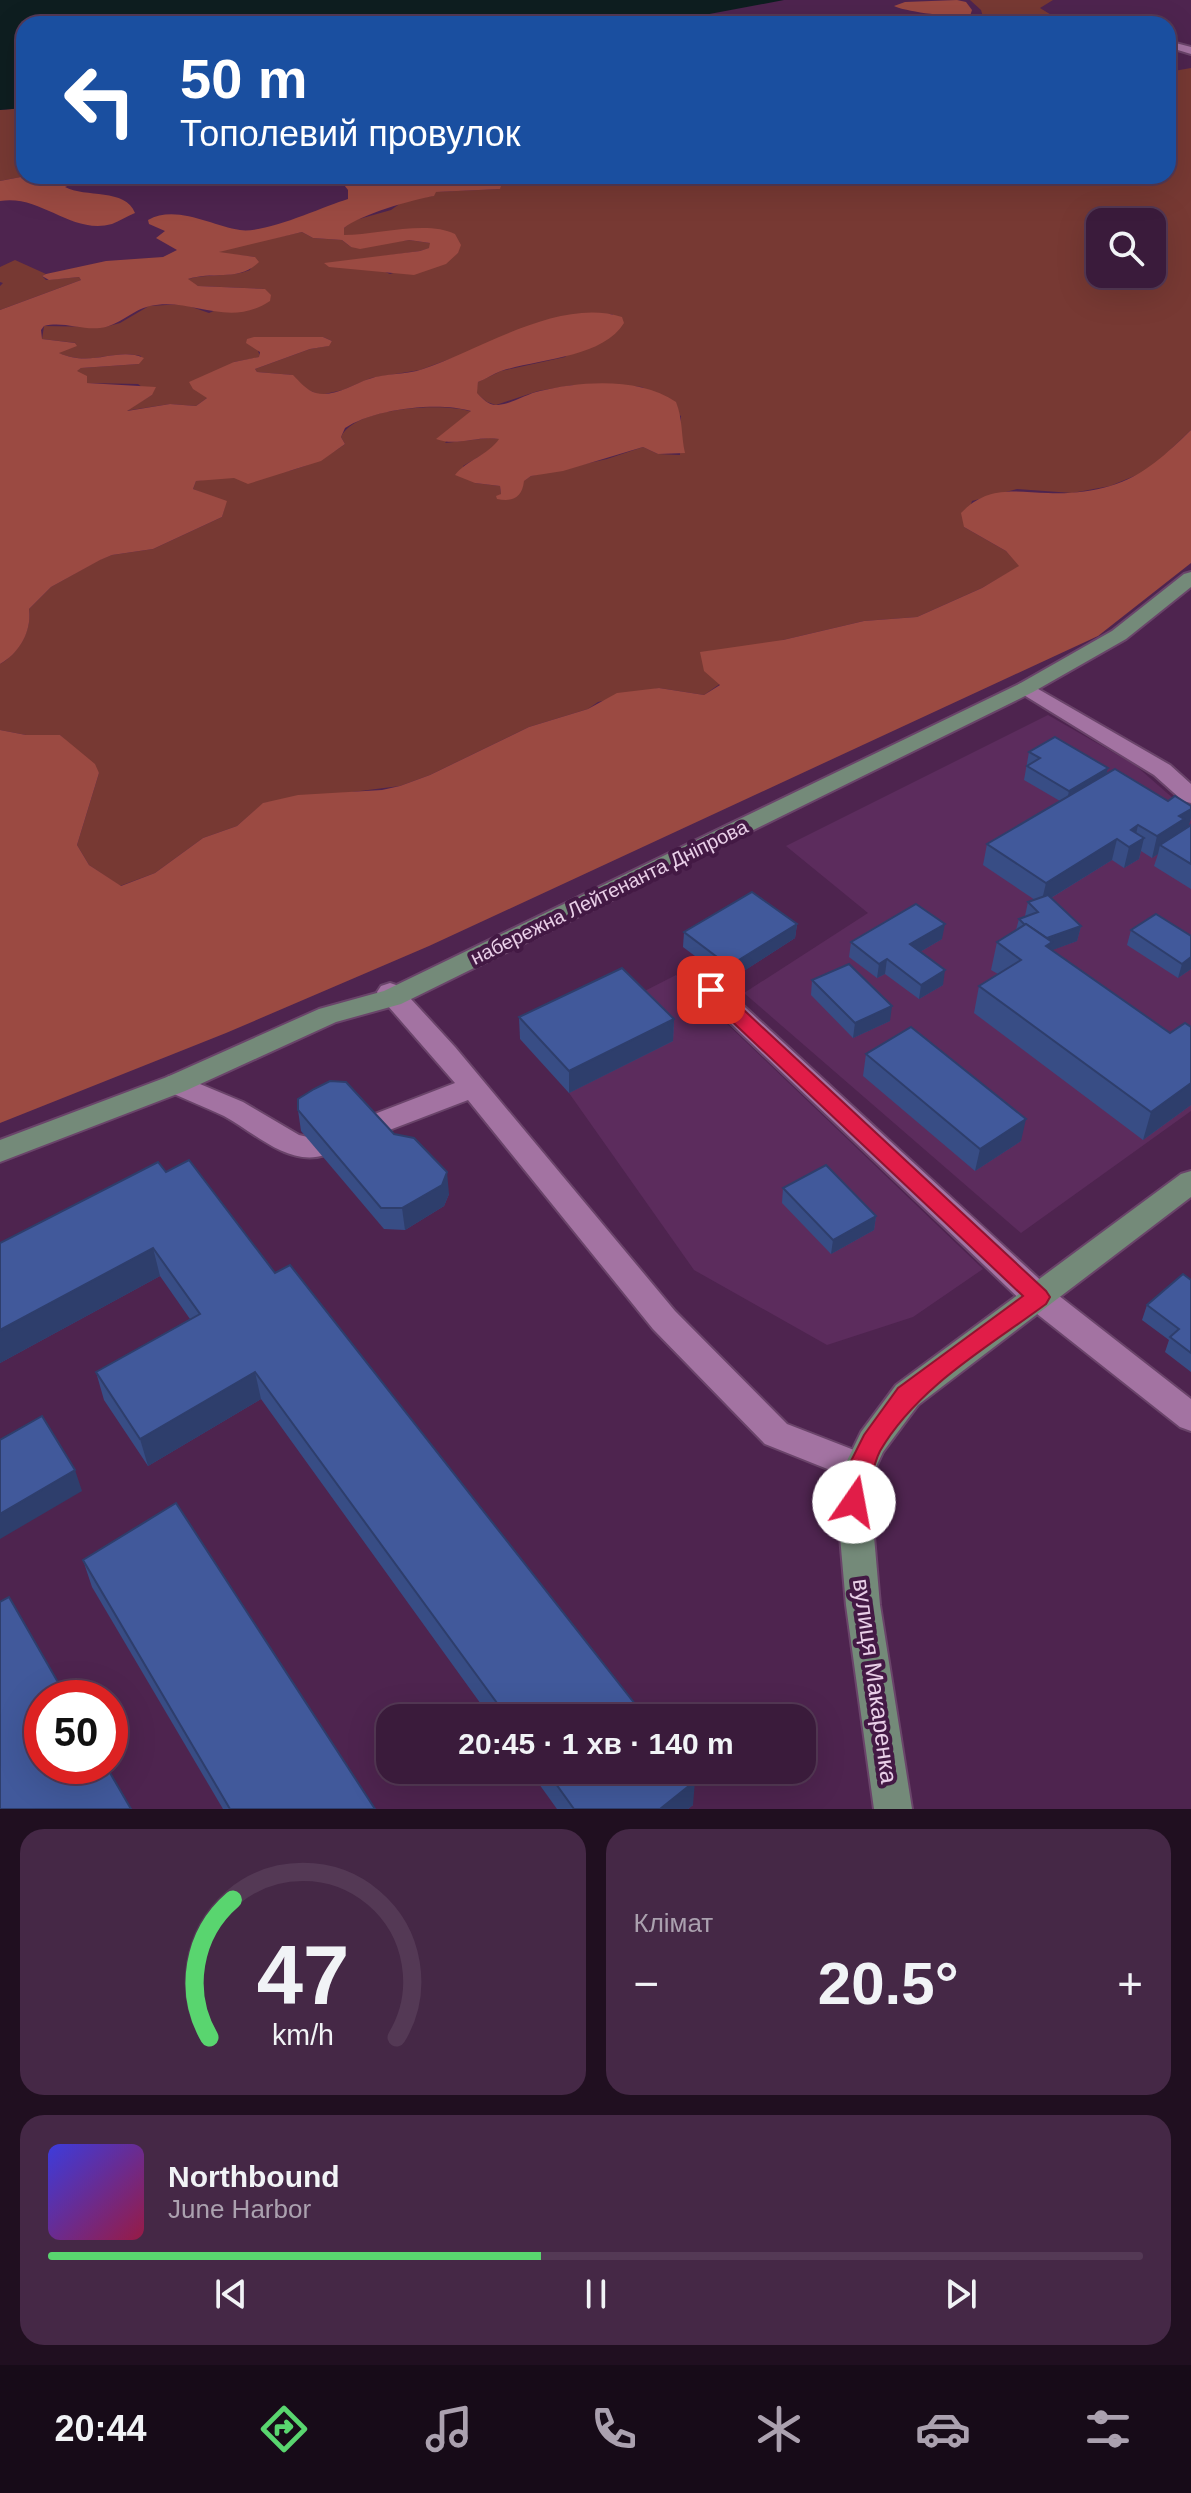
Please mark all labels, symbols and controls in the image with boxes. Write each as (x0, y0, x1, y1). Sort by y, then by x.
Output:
text: 50 m (180, 47, 308, 110)
icon: left (48, 48, 152, 152)
text: Тополевий провулок (180, 113, 521, 154)
map controls (1086, 208, 1166, 288)
button: search (1086, 208, 1166, 288)
street label: набережна Лейтенанта Дніпрова (467, 815, 752, 969)
pin (677, 956, 745, 1024)
icon: arrive (689, 968, 733, 1012)
position arrow (812, 1460, 896, 1544)
street label: вулиця Макаренка (848, 1577, 903, 1786)
speed limit sign: 50 (24, 1680, 128, 1784)
text: 20:45 · 1 хв · 140 m (458, 1727, 734, 1760)
text: Клімат (634, 1908, 713, 1938)
text: 47 (256, 1929, 349, 2022)
text: 20.5° (818, 1950, 959, 2017)
text: − (634, 1959, 659, 2008)
text: + (1117, 1959, 1143, 2008)
text: km/h (272, 2019, 334, 2051)
text: Northbound (168, 2160, 340, 2193)
text: June Harbor (168, 2194, 311, 2224)
icon: previous (209, 2272, 253, 2316)
icon: pause (574, 2272, 618, 2316)
icon: next (939, 2272, 983, 2316)
icon: directions (256, 2401, 312, 2457)
icon: music (421, 2401, 477, 2457)
icon: phone (586, 2401, 642, 2457)
icon: climate (751, 2401, 807, 2457)
icon: car (915, 2401, 971, 2457)
icon: filters (1080, 2401, 1136, 2457)
text: 20:44 (54, 2408, 147, 2449)

